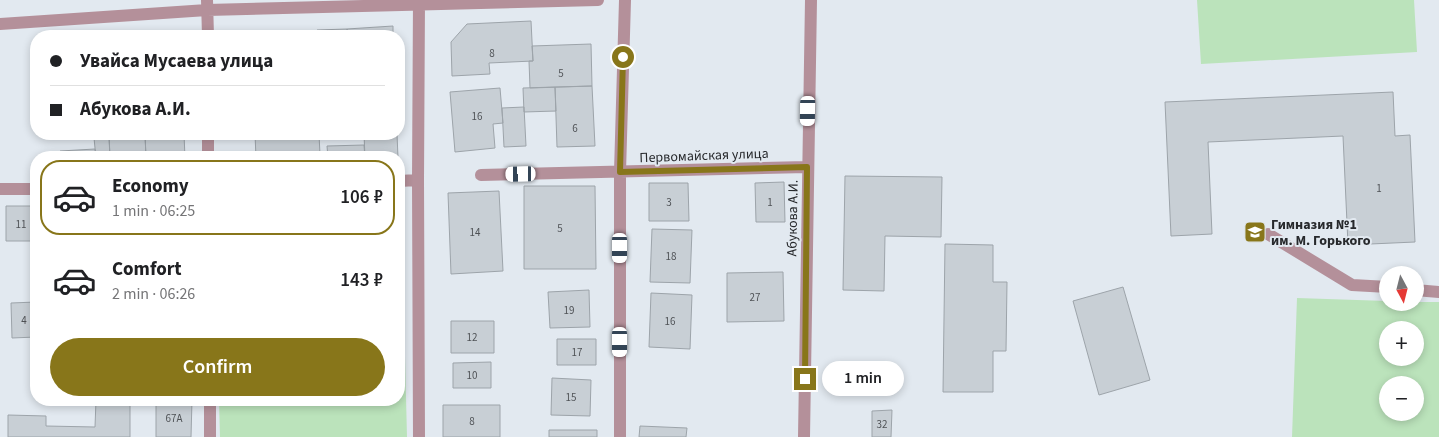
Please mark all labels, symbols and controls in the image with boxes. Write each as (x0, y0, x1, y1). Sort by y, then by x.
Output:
house number: 8 (489, 46, 495, 61)
route start (612, 46, 634, 68)
text: Увайса Мусаева улица (80, 48, 273, 75)
house number: 5 (558, 66, 564, 81)
text: Абукова А.И. (80, 96, 191, 123)
car (800, 96, 815, 126)
house number: 16 (472, 109, 483, 124)
house number: 6 (572, 121, 578, 136)
street label: Первомайская улица (639, 144, 769, 168)
car (505, 166, 536, 182)
text: Economy (112, 173, 189, 200)
icon: car (52, 175, 97, 220)
street label: Абукова А.И. (782, 179, 804, 257)
house number: 1 (1376, 181, 1382, 196)
text: 106 ₽ (340, 184, 383, 211)
house number: 3 (666, 195, 672, 210)
house number: 1 (767, 195, 773, 210)
text: 1 min · 06:25 (112, 200, 195, 222)
place label: Гимназия №1 им. М. Горького (1271, 215, 1371, 251)
house number: 11 (16, 217, 26, 232)
school or university icon: Гимназия №1 им. М. Горького (1243, 220, 1267, 244)
house number: 5 (557, 221, 563, 236)
house number: 14 (470, 225, 481, 240)
car (612, 233, 627, 263)
house number: 18 (666, 249, 677, 264)
text: Comfort (112, 256, 182, 283)
icon: car (52, 258, 97, 303)
north arrow (1379, 266, 1424, 311)
map controls (1379, 266, 1424, 421)
text: 143 ₽ (340, 267, 383, 294)
text: 2 min · 06:26 (112, 283, 195, 305)
house number: 27 (750, 290, 760, 305)
house number: 19 (564, 303, 574, 318)
house number: 4 (21, 313, 27, 328)
house number: 16 (665, 314, 676, 329)
button: + (1379, 321, 1424, 366)
car (612, 327, 627, 357)
house number: 12 (467, 330, 477, 345)
button: Confirm (50, 338, 385, 396)
house number: 17 (572, 345, 582, 360)
callout: 1 min (822, 362, 905, 396)
text: 1 min (844, 367, 882, 389)
house number: 10 (467, 368, 477, 383)
route end (794, 368, 816, 390)
button: − (1379, 376, 1424, 421)
house number: 15 (566, 390, 576, 405)
house number: 67А (166, 411, 182, 426)
house number: 8 (469, 414, 475, 429)
house number: 32 (877, 417, 887, 432)

